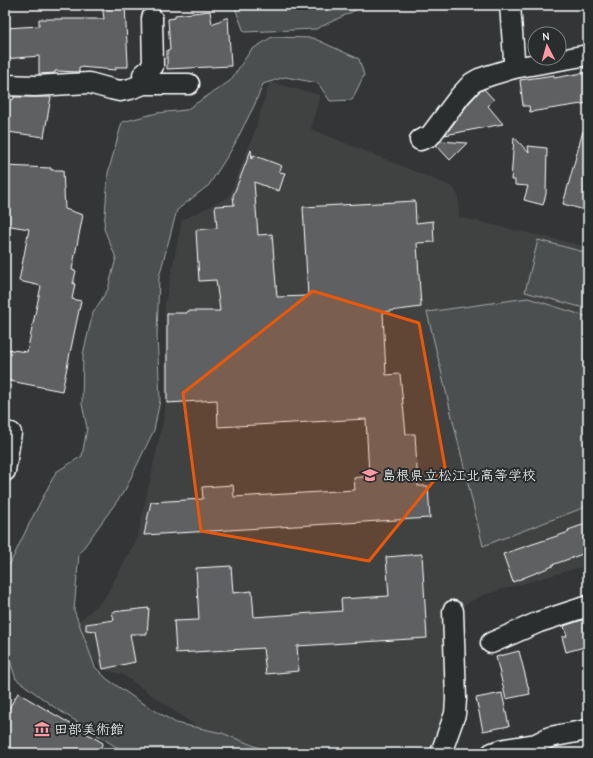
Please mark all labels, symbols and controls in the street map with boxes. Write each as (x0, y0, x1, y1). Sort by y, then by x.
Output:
north arrow (527, 26, 567, 66)
text: N (542, 30, 550, 43)
school or university icon: 島根県立松江北高等学校 (361, 466, 379, 484)
place label: 島根県立松江北高等学校 (382, 467, 536, 484)
museum icon: 田部美術館 (33, 720, 51, 738)
place label: 田部美術館 (54, 721, 124, 738)

